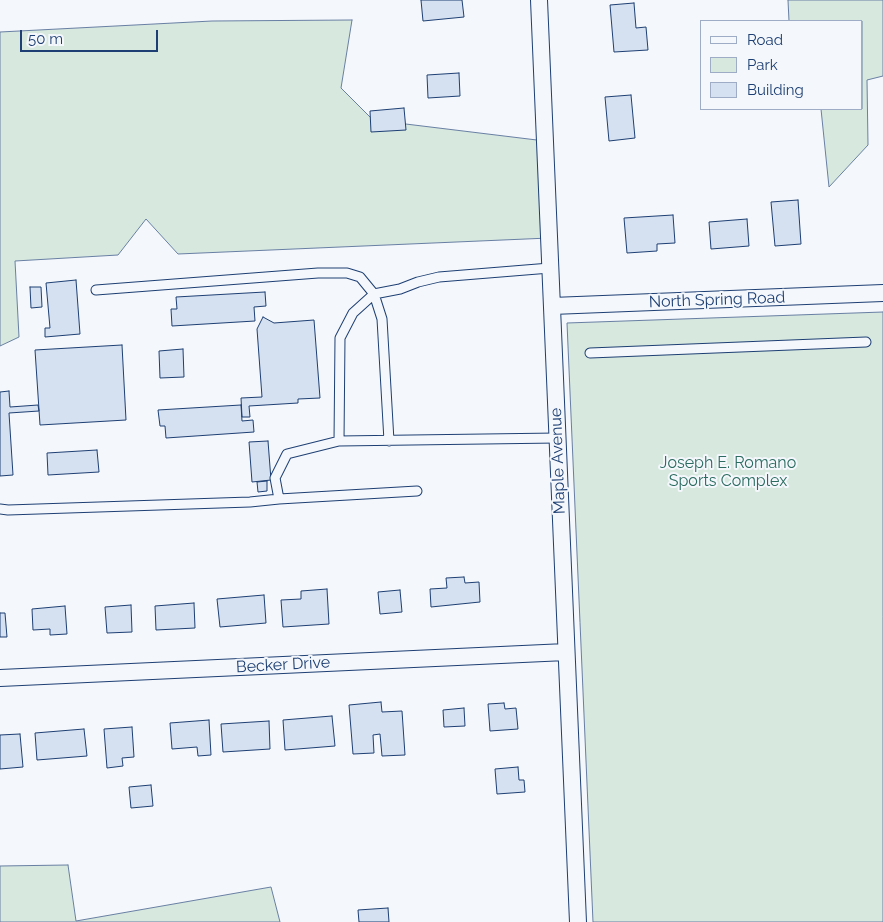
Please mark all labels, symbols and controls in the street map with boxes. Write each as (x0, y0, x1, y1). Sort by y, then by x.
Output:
scale bar (22, 20, 160, 52)
legend (700, 20, 863, 110)
text: 50 m (28, 30, 63, 48)
text: Road (747, 31, 783, 49)
text: Park (747, 56, 778, 74)
text: Building (747, 81, 804, 99)
street label: North Spring Road (648, 288, 786, 312)
street label: Maple Avenue (547, 407, 569, 515)
park label: Joseph E. Romano Sports Complex (660, 453, 796, 491)
street label: Becker Drive (235, 653, 331, 677)

